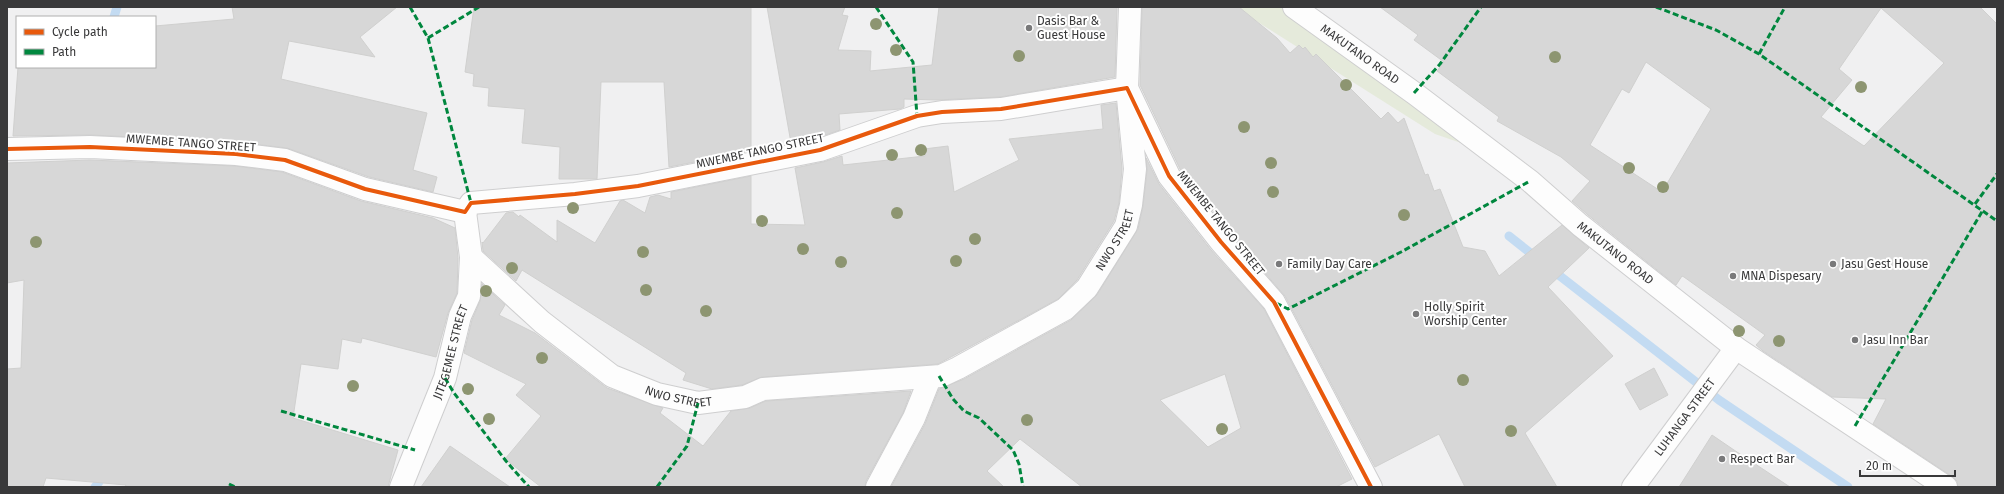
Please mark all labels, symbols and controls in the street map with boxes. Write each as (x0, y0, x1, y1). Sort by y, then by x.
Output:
place label: Dasis Bar & Guest House (1037, 14, 1106, 42)
legend (16, 16, 156, 68)
street label: MAKUTANO ROAD (1318, 21, 1402, 87)
marker: Dasis Bar & Guest House (1024, 23, 1034, 33)
text: Cycle path (52, 25, 108, 39)
text: Path (52, 45, 76, 59)
street label: MWEMBE TANGO STREET (695, 130, 826, 171)
street label: MWEMBE TANGO STREET (125, 131, 257, 155)
street label: MWEMBE TANGO STREET (1175, 168, 1268, 279)
street label: NWO STREET (1093, 207, 1137, 273)
street label: MAKUTANO ROAD (1574, 219, 1657, 288)
place label: Family Day Care (1287, 257, 1372, 271)
place label: Jasu Gest House (1841, 257, 1928, 271)
marker: Family Day Care (1274, 259, 1284, 269)
marker: Jasu Gest House (1828, 259, 1838, 269)
place label: MNA Dispesary (1741, 269, 1822, 283)
marker: MNA Dispesary (1728, 271, 1738, 281)
place label: Holly Spirit Worship Center (1424, 300, 1507, 328)
street label: JITEGEMEE STREET (430, 302, 471, 401)
marker: Holly Spirit Worship Center (1411, 309, 1421, 319)
place label: Jasu Inn Bar (1863, 333, 1928, 347)
marker: Jasu Inn Bar (1850, 335, 1860, 345)
street label: LUHANGA STREET (1651, 375, 1719, 459)
street label: NWO STREET (643, 383, 714, 410)
place label: Respect Bar (1730, 452, 1795, 466)
scale bar (1860, 452, 1955, 478)
marker: Respect Bar (1717, 454, 1727, 464)
text: 20 m (1866, 459, 1892, 473)

